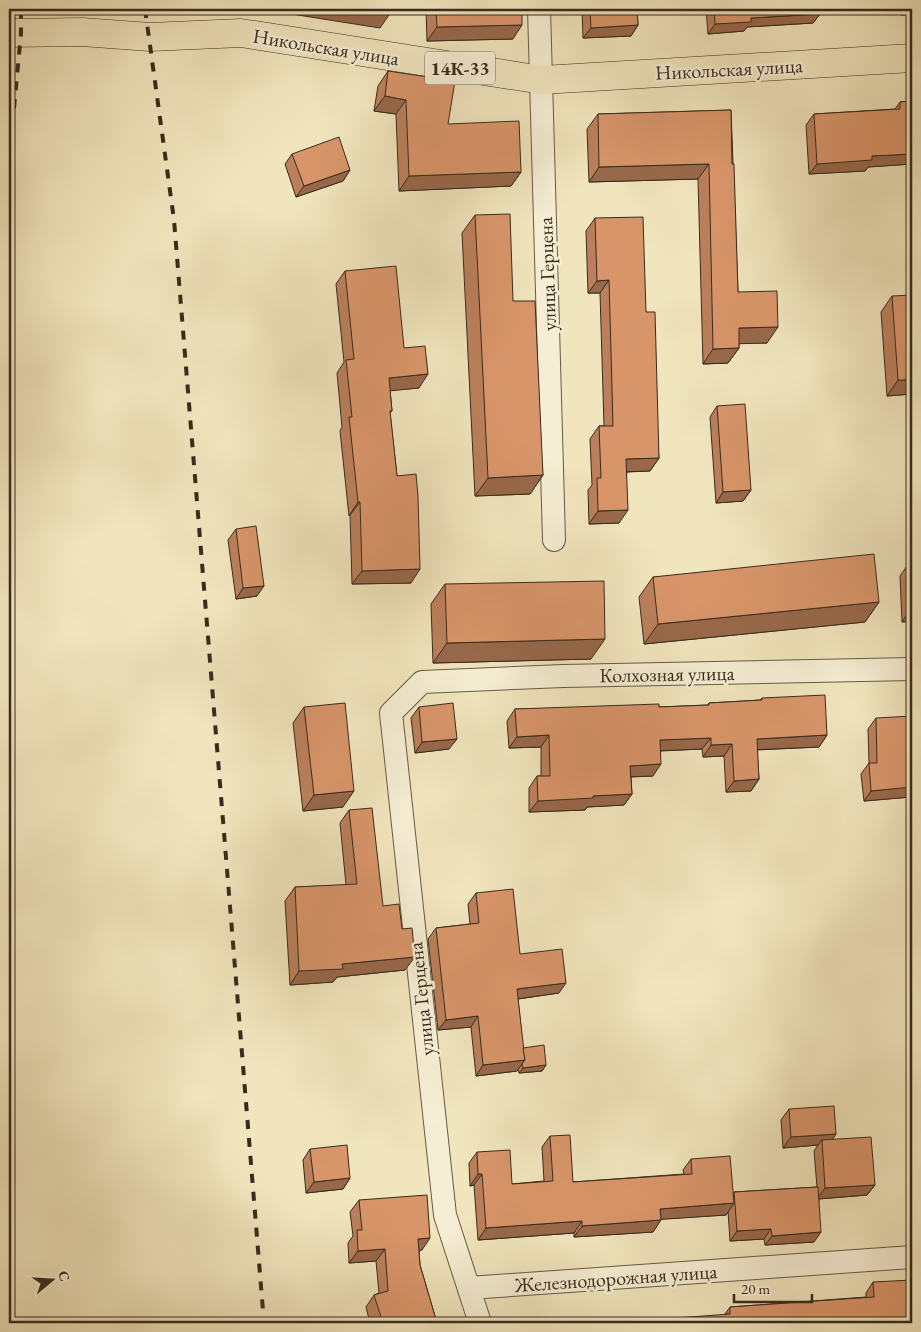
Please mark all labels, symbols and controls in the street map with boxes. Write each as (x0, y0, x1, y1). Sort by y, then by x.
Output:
street label: Никольская улица (251, 23, 401, 71)
road number: 14К-33 (425, 52, 495, 84)
street label: Никольская улица (655, 52, 803, 86)
street label: улица Герцена (532, 217, 562, 331)
street label: Колхозная улица (599, 660, 735, 688)
street label: улица Герцена (402, 941, 440, 1057)
north arrow (28, 1254, 78, 1304)
street label: Железнодорожная улица (513, 1258, 718, 1298)
text: С (54, 1268, 74, 1284)
scale bar (734, 1272, 811, 1304)
text: 20 m (741, 1279, 770, 1298)

